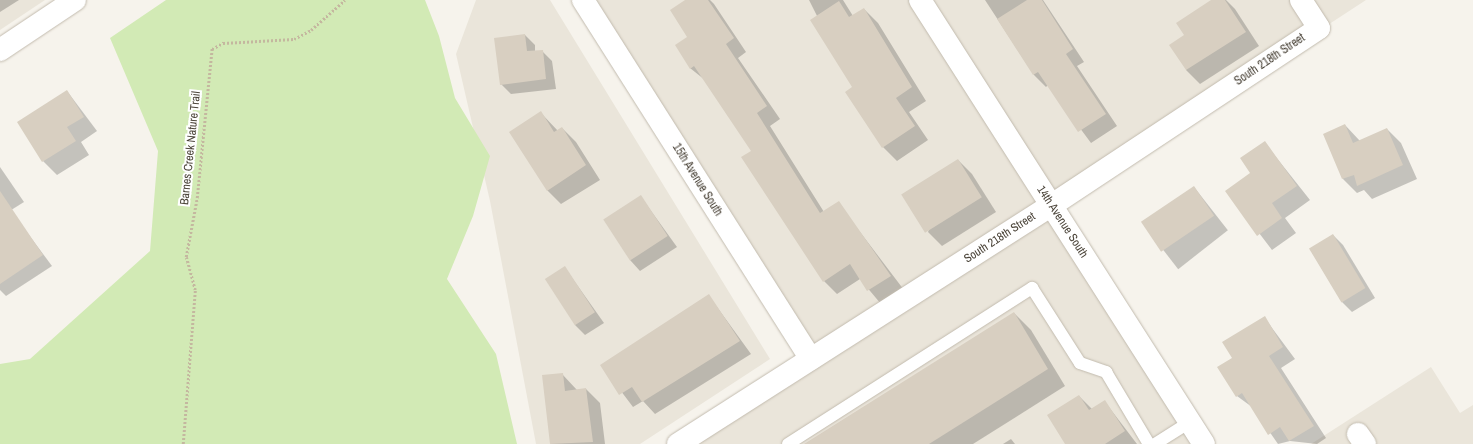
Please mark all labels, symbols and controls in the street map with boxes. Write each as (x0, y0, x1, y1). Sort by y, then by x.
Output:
street label: South 218th Street (1232, 31, 1308, 89)
street label: Barnes Creek Nature Trail (178, 90, 204, 206)
street label: 15th Avenue South (669, 141, 725, 219)
street label: 14th Avenue South (1033, 183, 1091, 261)
street label: South 218th Street (962, 210, 1038, 266)

